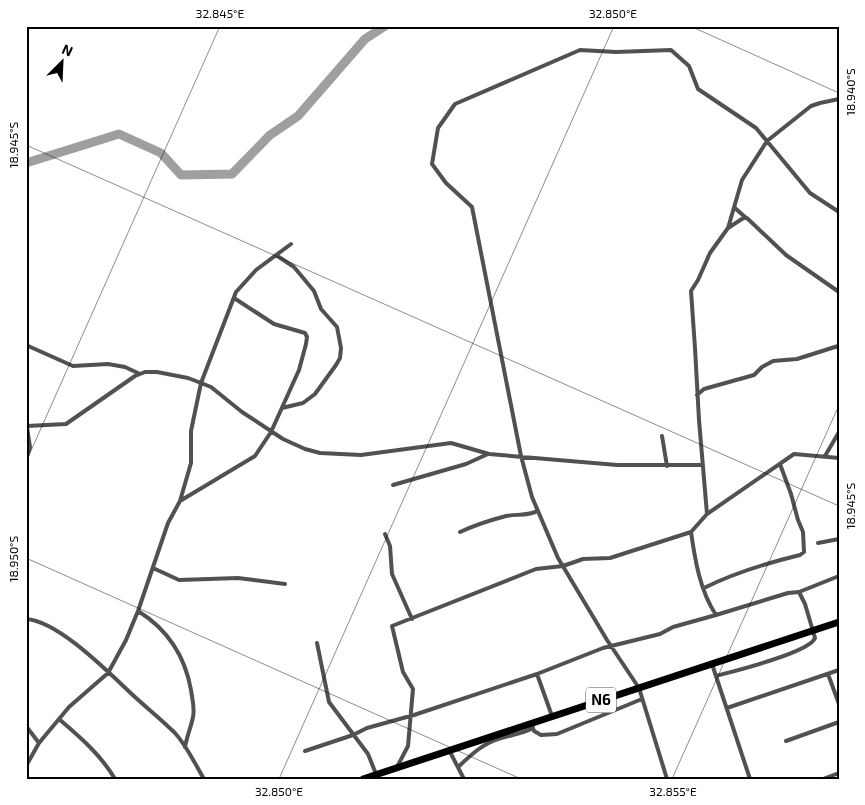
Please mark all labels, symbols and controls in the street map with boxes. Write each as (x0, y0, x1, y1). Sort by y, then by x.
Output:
text: 32.845°E (196, 6, 244, 20)
text: 32.850°E (589, 6, 637, 20)
north arrow (38, 38, 88, 88)
text: N (59, 40, 76, 59)
text: 18.940°S (843, 68, 857, 116)
text: 18.945°S (6, 121, 20, 168)
text: 18.945°S (843, 482, 857, 529)
text: 18.950°S (6, 536, 20, 582)
road number: N6 (586, 688, 616, 712)
text: 32.850°E (255, 784, 303, 798)
text: 32.855°E (649, 784, 697, 798)

